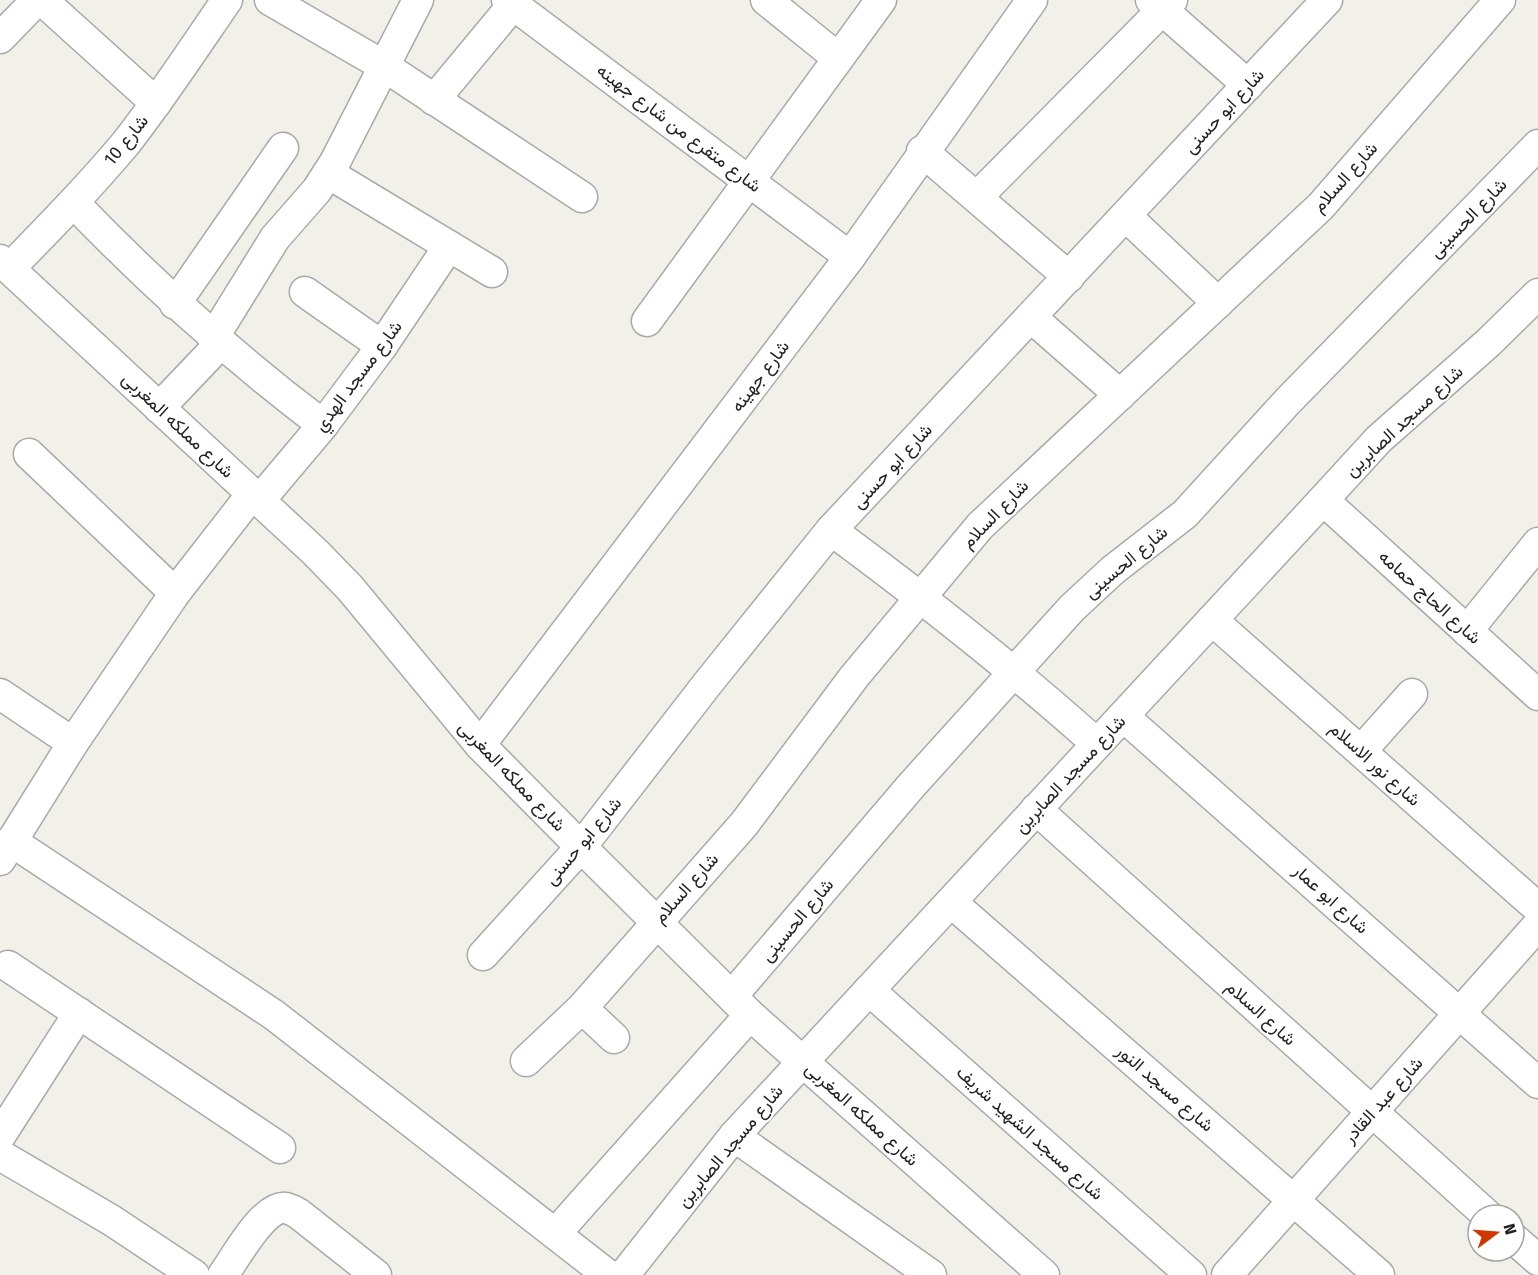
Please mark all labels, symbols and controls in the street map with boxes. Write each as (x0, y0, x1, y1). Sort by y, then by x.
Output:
street label: شارع متفرع من شارع جهينه (592, 59, 766, 198)
street label: شارع ابو حسنى (1179, 64, 1270, 159)
street label: شارع 10 (99, 110, 154, 170)
street label: شارع السلام (1308, 137, 1383, 217)
street label: شارع الحسينى (1425, 174, 1512, 263)
street label: شارع مسجد الهدي (309, 316, 410, 438)
street label: شارع جهينه (726, 336, 795, 417)
street label: شارع مسجد الصابرين (1340, 361, 1468, 482)
street label: شارع مملكه المغربى (117, 367, 239, 483)
street label: شارع ابو حسنى (847, 419, 938, 514)
street label: شارع السلام (957, 475, 1034, 554)
street label: شارع الحسينى (1080, 521, 1173, 604)
street label: شارع الحاج حمامه (1374, 545, 1486, 649)
street label: شارع مسجد الصابرين (1010, 710, 1131, 838)
street label: شارع مملكه المغربى (453, 716, 570, 837)
street label: شارع نور الاسلام (1324, 717, 1425, 811)
street label: شارع ابو حسنى (540, 792, 627, 890)
street label: شارع السلام (649, 848, 724, 928)
street label: شارع ابو عمار (1287, 859, 1373, 939)
street label: شارع الحسينى (756, 874, 839, 967)
street label: شارع السلام (1221, 976, 1301, 1051)
street label: شارع مسجد النور (1110, 1039, 1218, 1137)
street label: شارع عبد القادر (1338, 1052, 1428, 1149)
street label: شارع مملكه المغربى (800, 1057, 923, 1171)
street label: شارع مسجد الشهيد شريف (951, 1061, 1108, 1206)
street label: شارع مسجد الصابرين (672, 1080, 788, 1212)
north arrow (1466, 1203, 1526, 1263)
text: N (1499, 1221, 1521, 1237)

